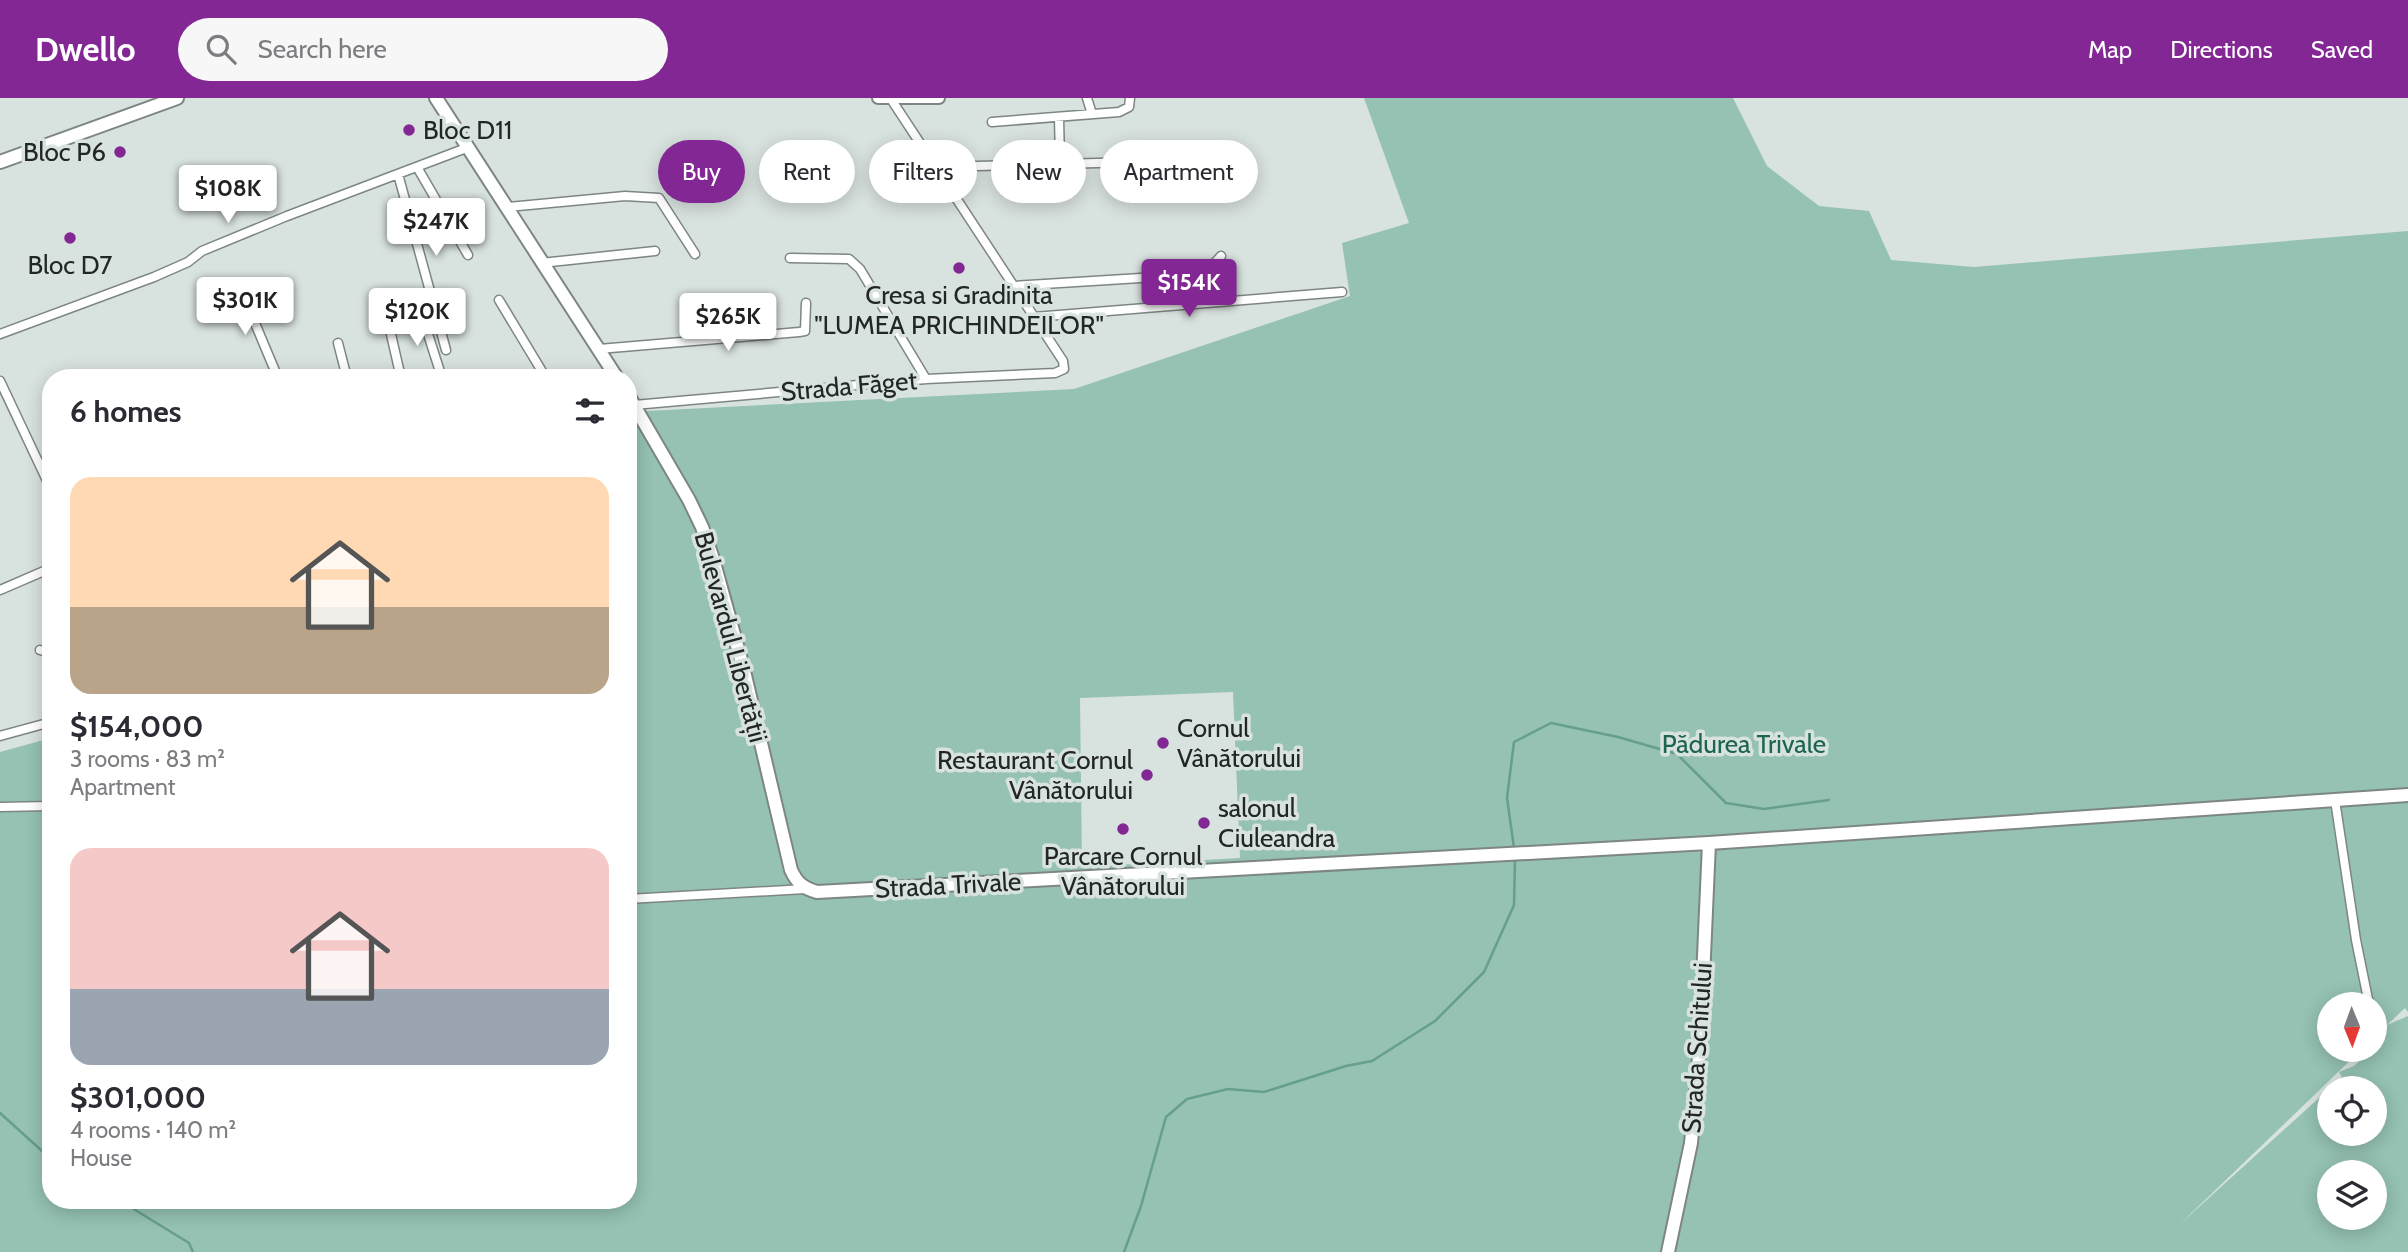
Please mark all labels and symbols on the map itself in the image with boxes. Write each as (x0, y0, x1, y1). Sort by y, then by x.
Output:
place label: Bloc D11 (423, 114, 512, 146)
marker: Bloc D11 (401, 122, 417, 138)
place label: Bloc P6 (23, 136, 106, 168)
marker: Bloc P6 (112, 144, 128, 160)
pin: $108K (179, 166, 277, 225)
pin: $247K (387, 198, 485, 258)
marker: Bloc D7 (62, 230, 78, 246)
place label: Bloc D7 (28, 249, 112, 281)
marker: Cresa si Gradinita "LUMEA PRICHINDEILOR" (951, 260, 967, 276)
pin: $154K (1140, 260, 1238, 319)
pin: $301K (196, 278, 294, 337)
place label: Cresa si Gradinita "LUMEA PRICHINDEILOR" (814, 279, 1104, 341)
pin: $120K (368, 288, 466, 348)
pin: $265K (679, 294, 777, 353)
street label: Strada Făget (780, 364, 919, 408)
street label: Bulevardul Libertății (687, 528, 775, 746)
place label: Cornul Vânătorului (1177, 712, 1301, 774)
park label: Pădurea Trivale (1662, 728, 1826, 760)
marker: Cornul Vânătorului (1155, 735, 1171, 751)
place label: Restaurant Cornul Vânătorului (937, 744, 1133, 806)
marker: Restaurant Cornul Vânătorului (1139, 767, 1155, 783)
place label: salonul Ciuleandra (1218, 792, 1336, 854)
marker: salonul Ciuleandra (1196, 815, 1212, 831)
marker: Parcare Cornul Vânătorului (1115, 821, 1131, 837)
place label: Parcare Cornul Vânătorului (1044, 840, 1202, 902)
street label: Strada Trivale (874, 865, 1022, 905)
street label: Strada Schitului (1675, 962, 1719, 1134)
north arrow (2317, 992, 2387, 1062)

